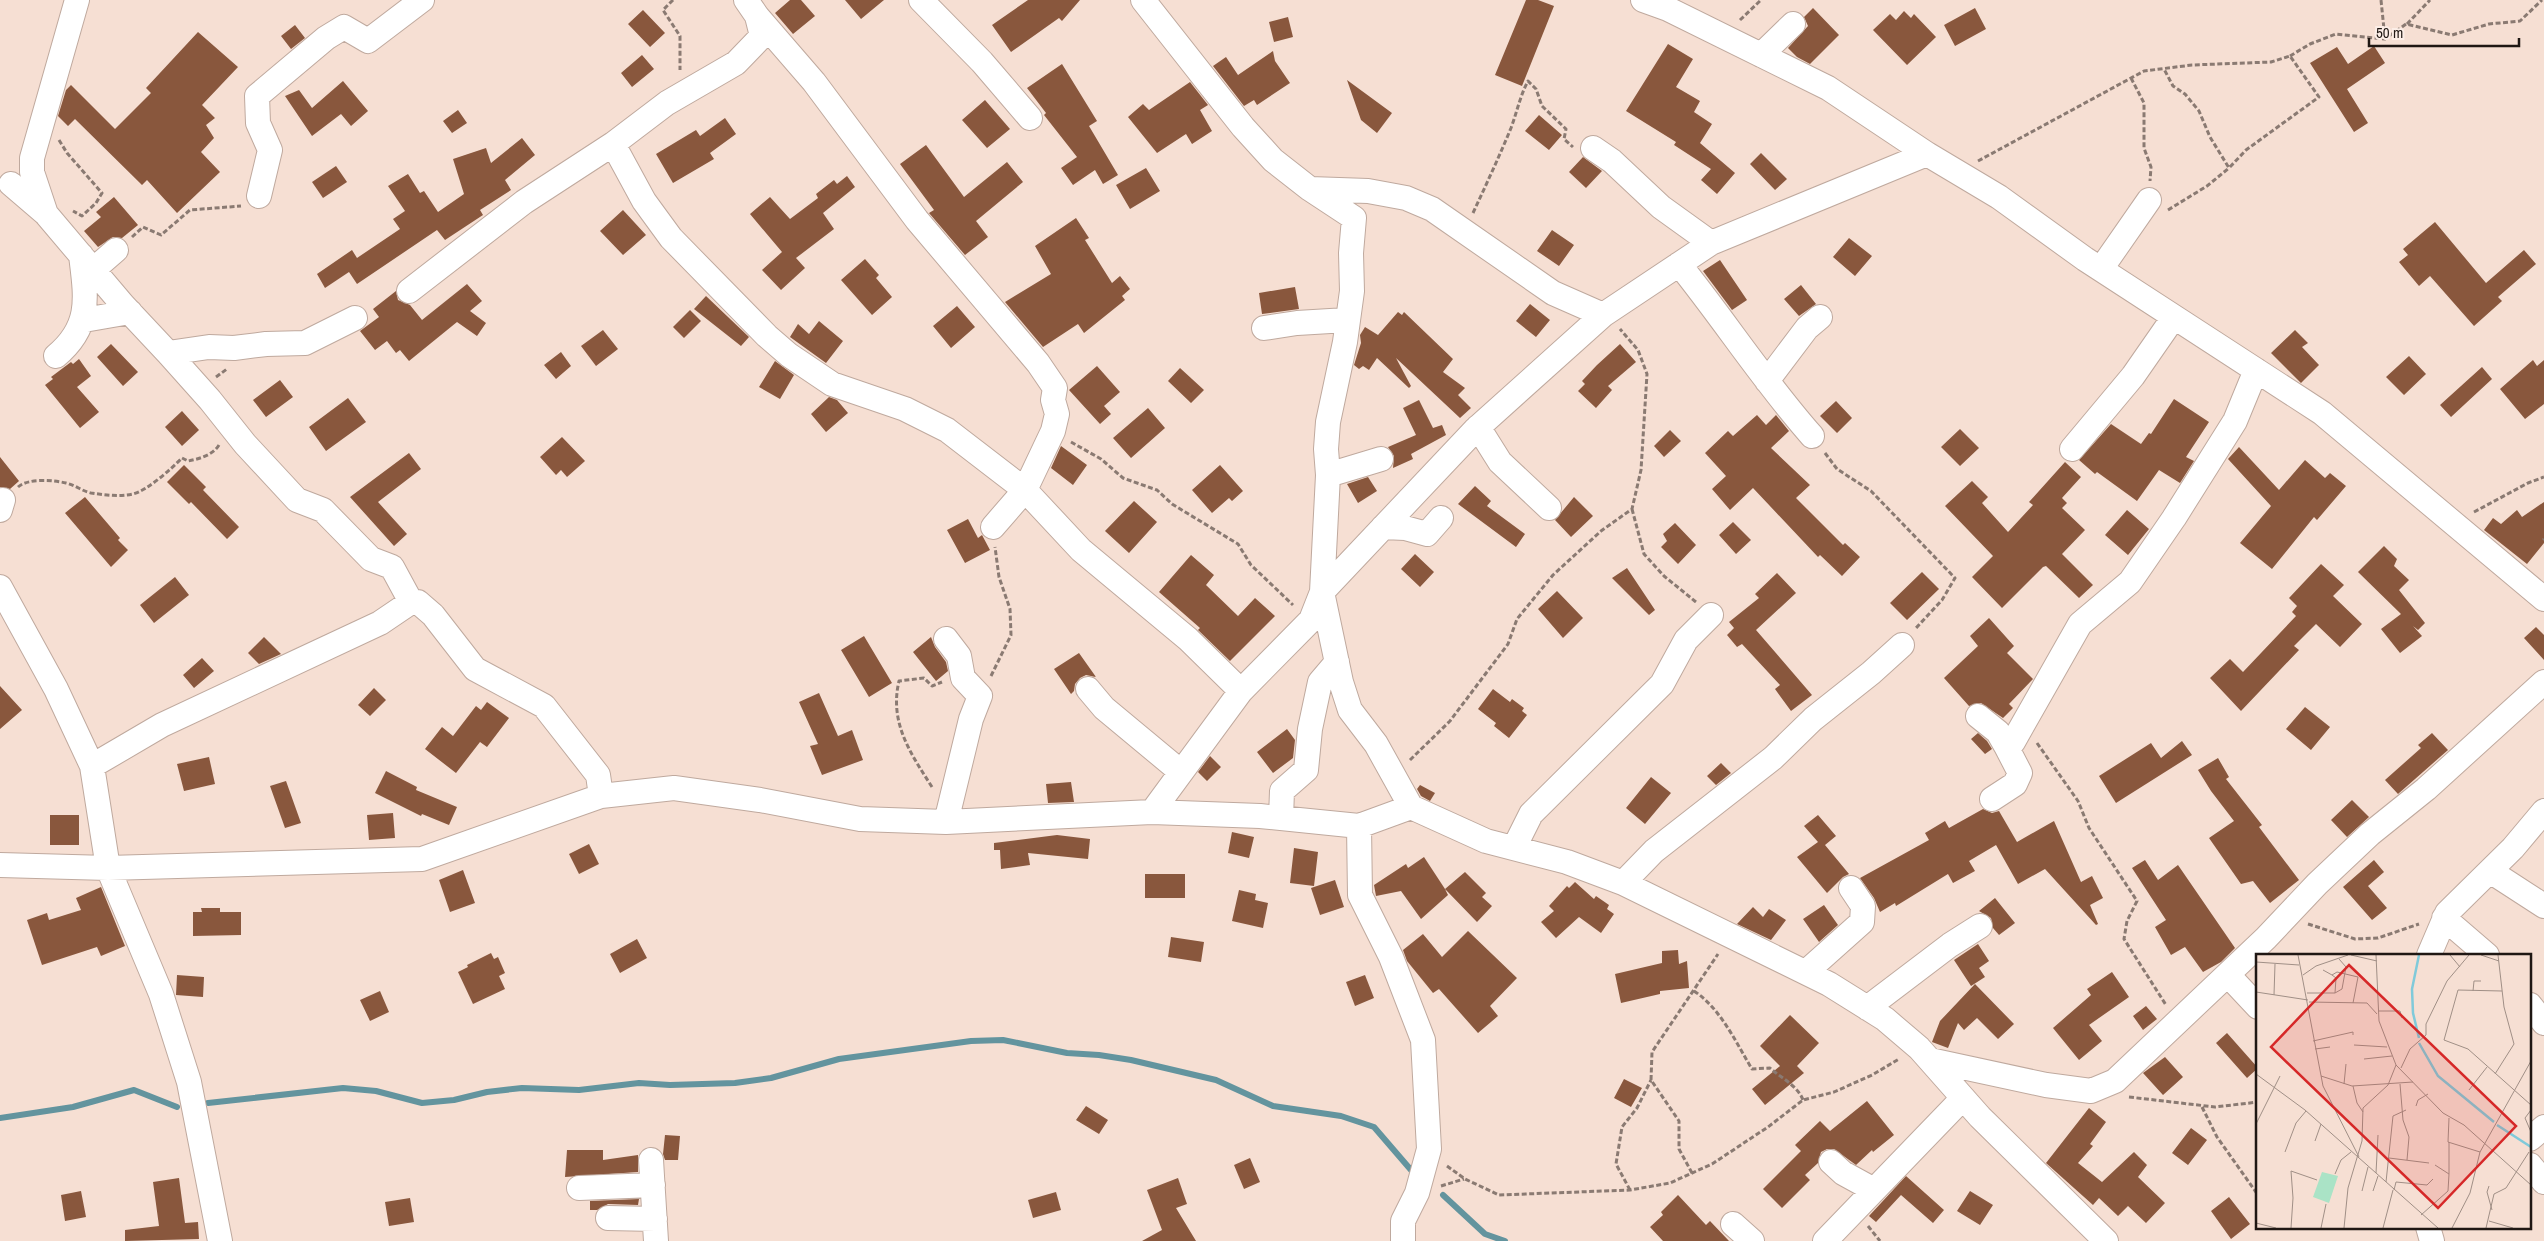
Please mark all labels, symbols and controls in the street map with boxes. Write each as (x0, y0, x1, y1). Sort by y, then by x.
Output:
scale bar (2369, 15, 2519, 47)
text: 50 m (2376, 22, 2403, 43)
inset map (2256, 954, 2532, 1228)

